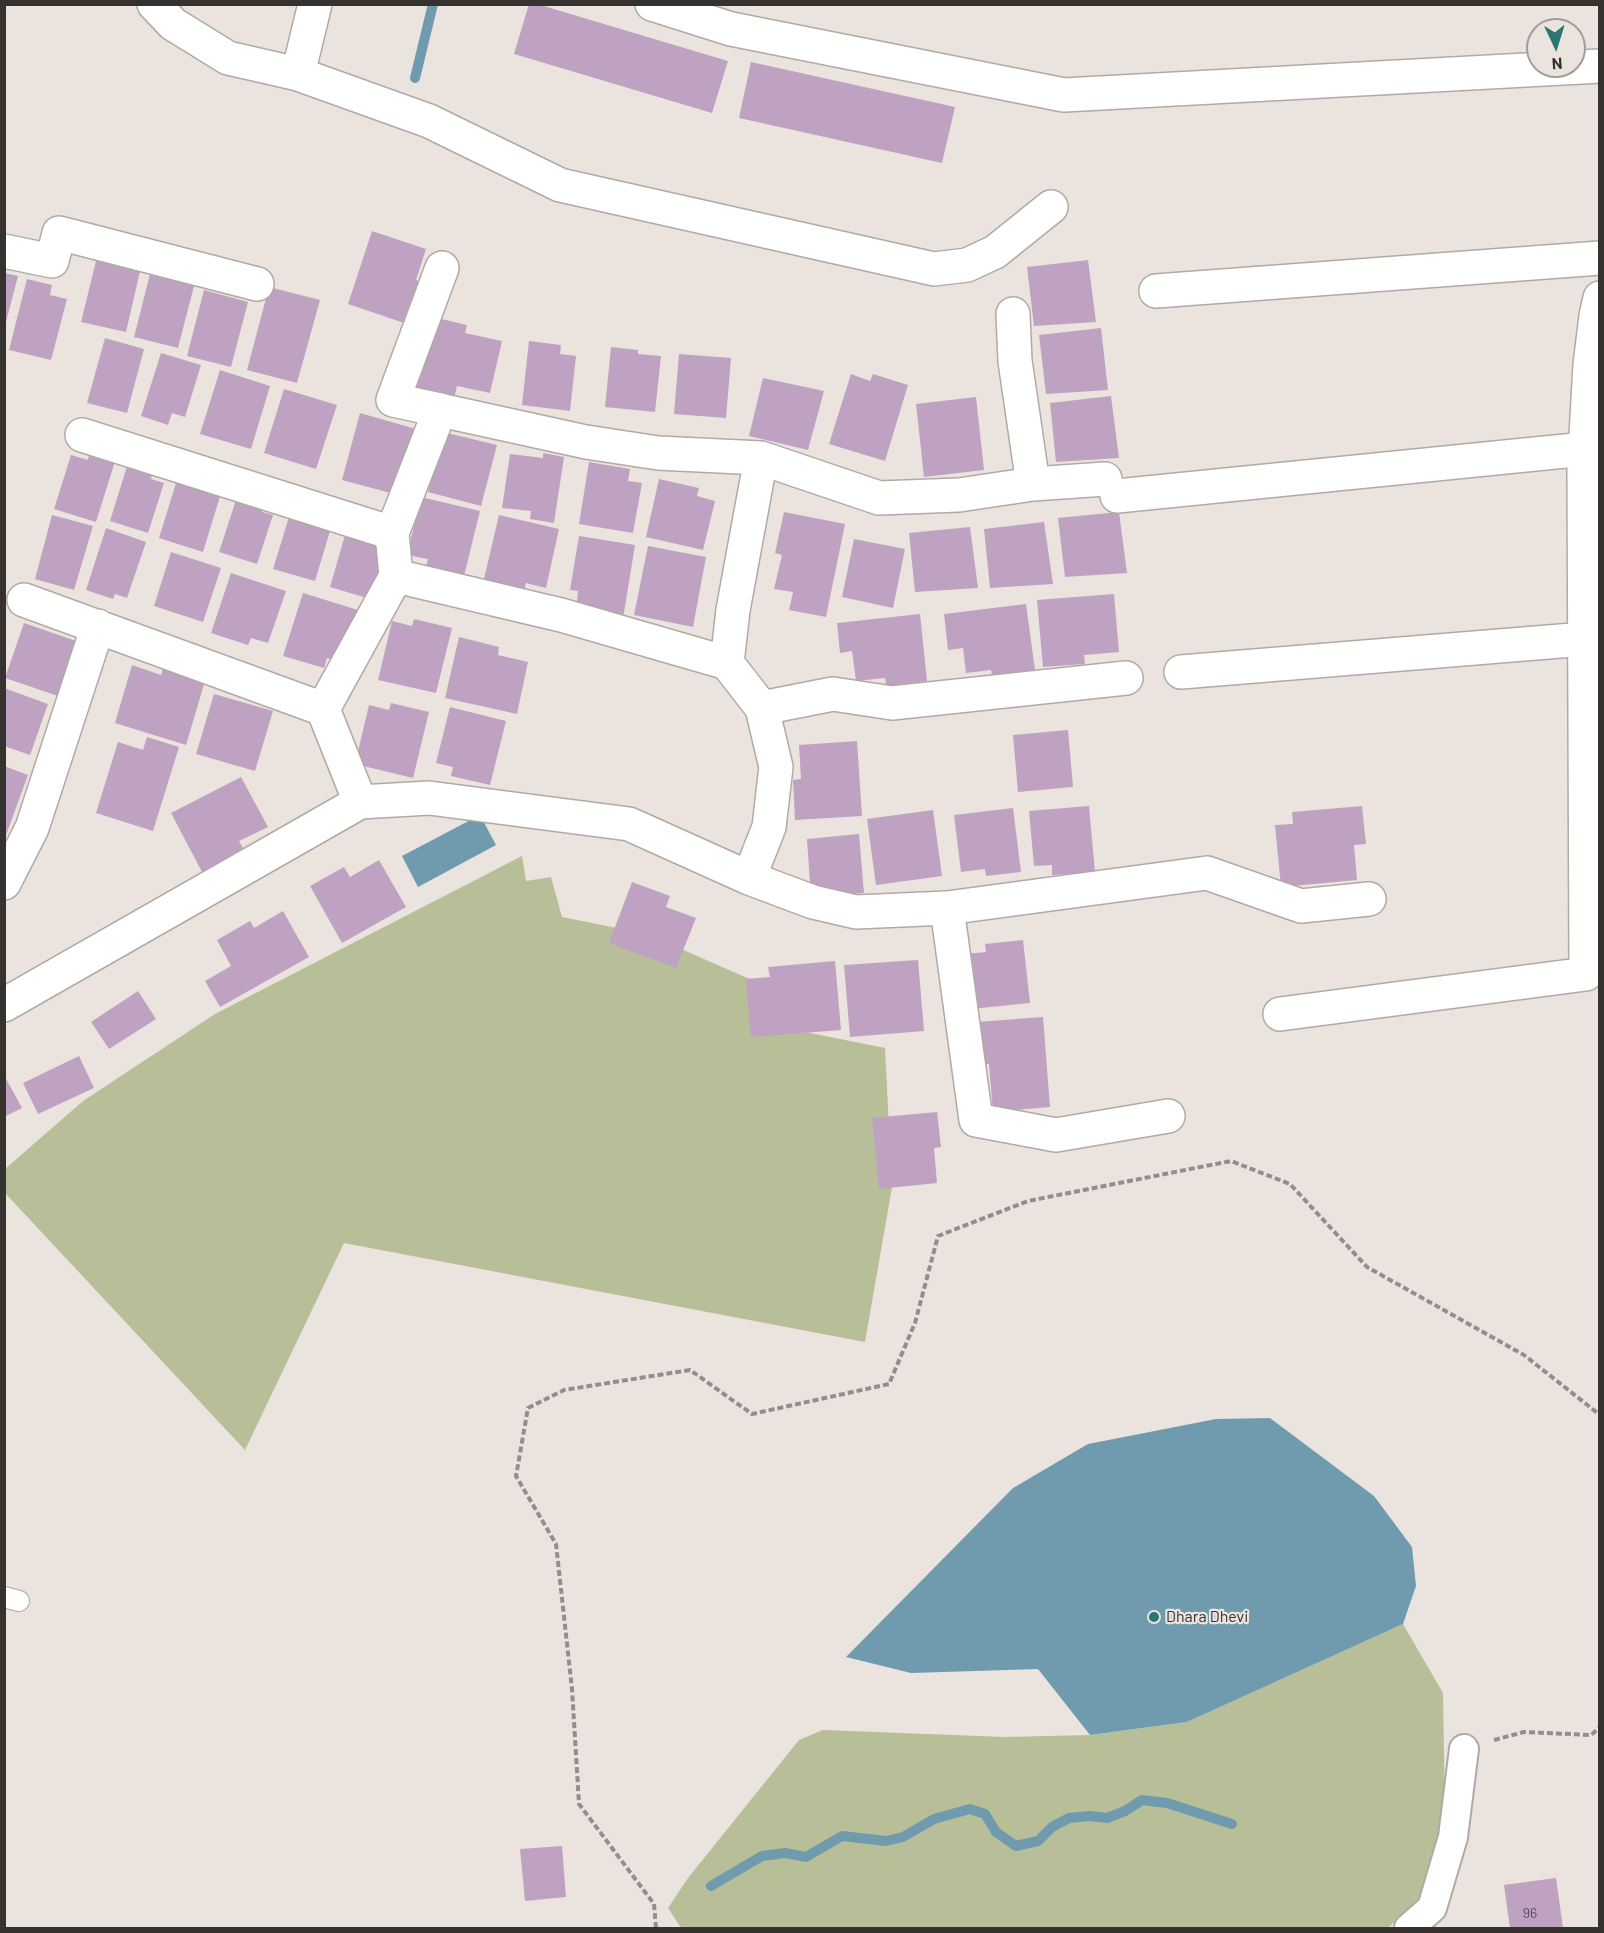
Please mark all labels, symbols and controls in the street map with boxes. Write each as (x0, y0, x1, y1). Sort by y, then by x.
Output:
north arrow (1526, 18, 1586, 78)
text: N (1551, 55, 1563, 74)
place label: Dhara Dhevi (1166, 1607, 1248, 1627)
marker: Dhara Dhevi (1147, 1610, 1161, 1624)
house number: 96 (1523, 1905, 1537, 1921)

